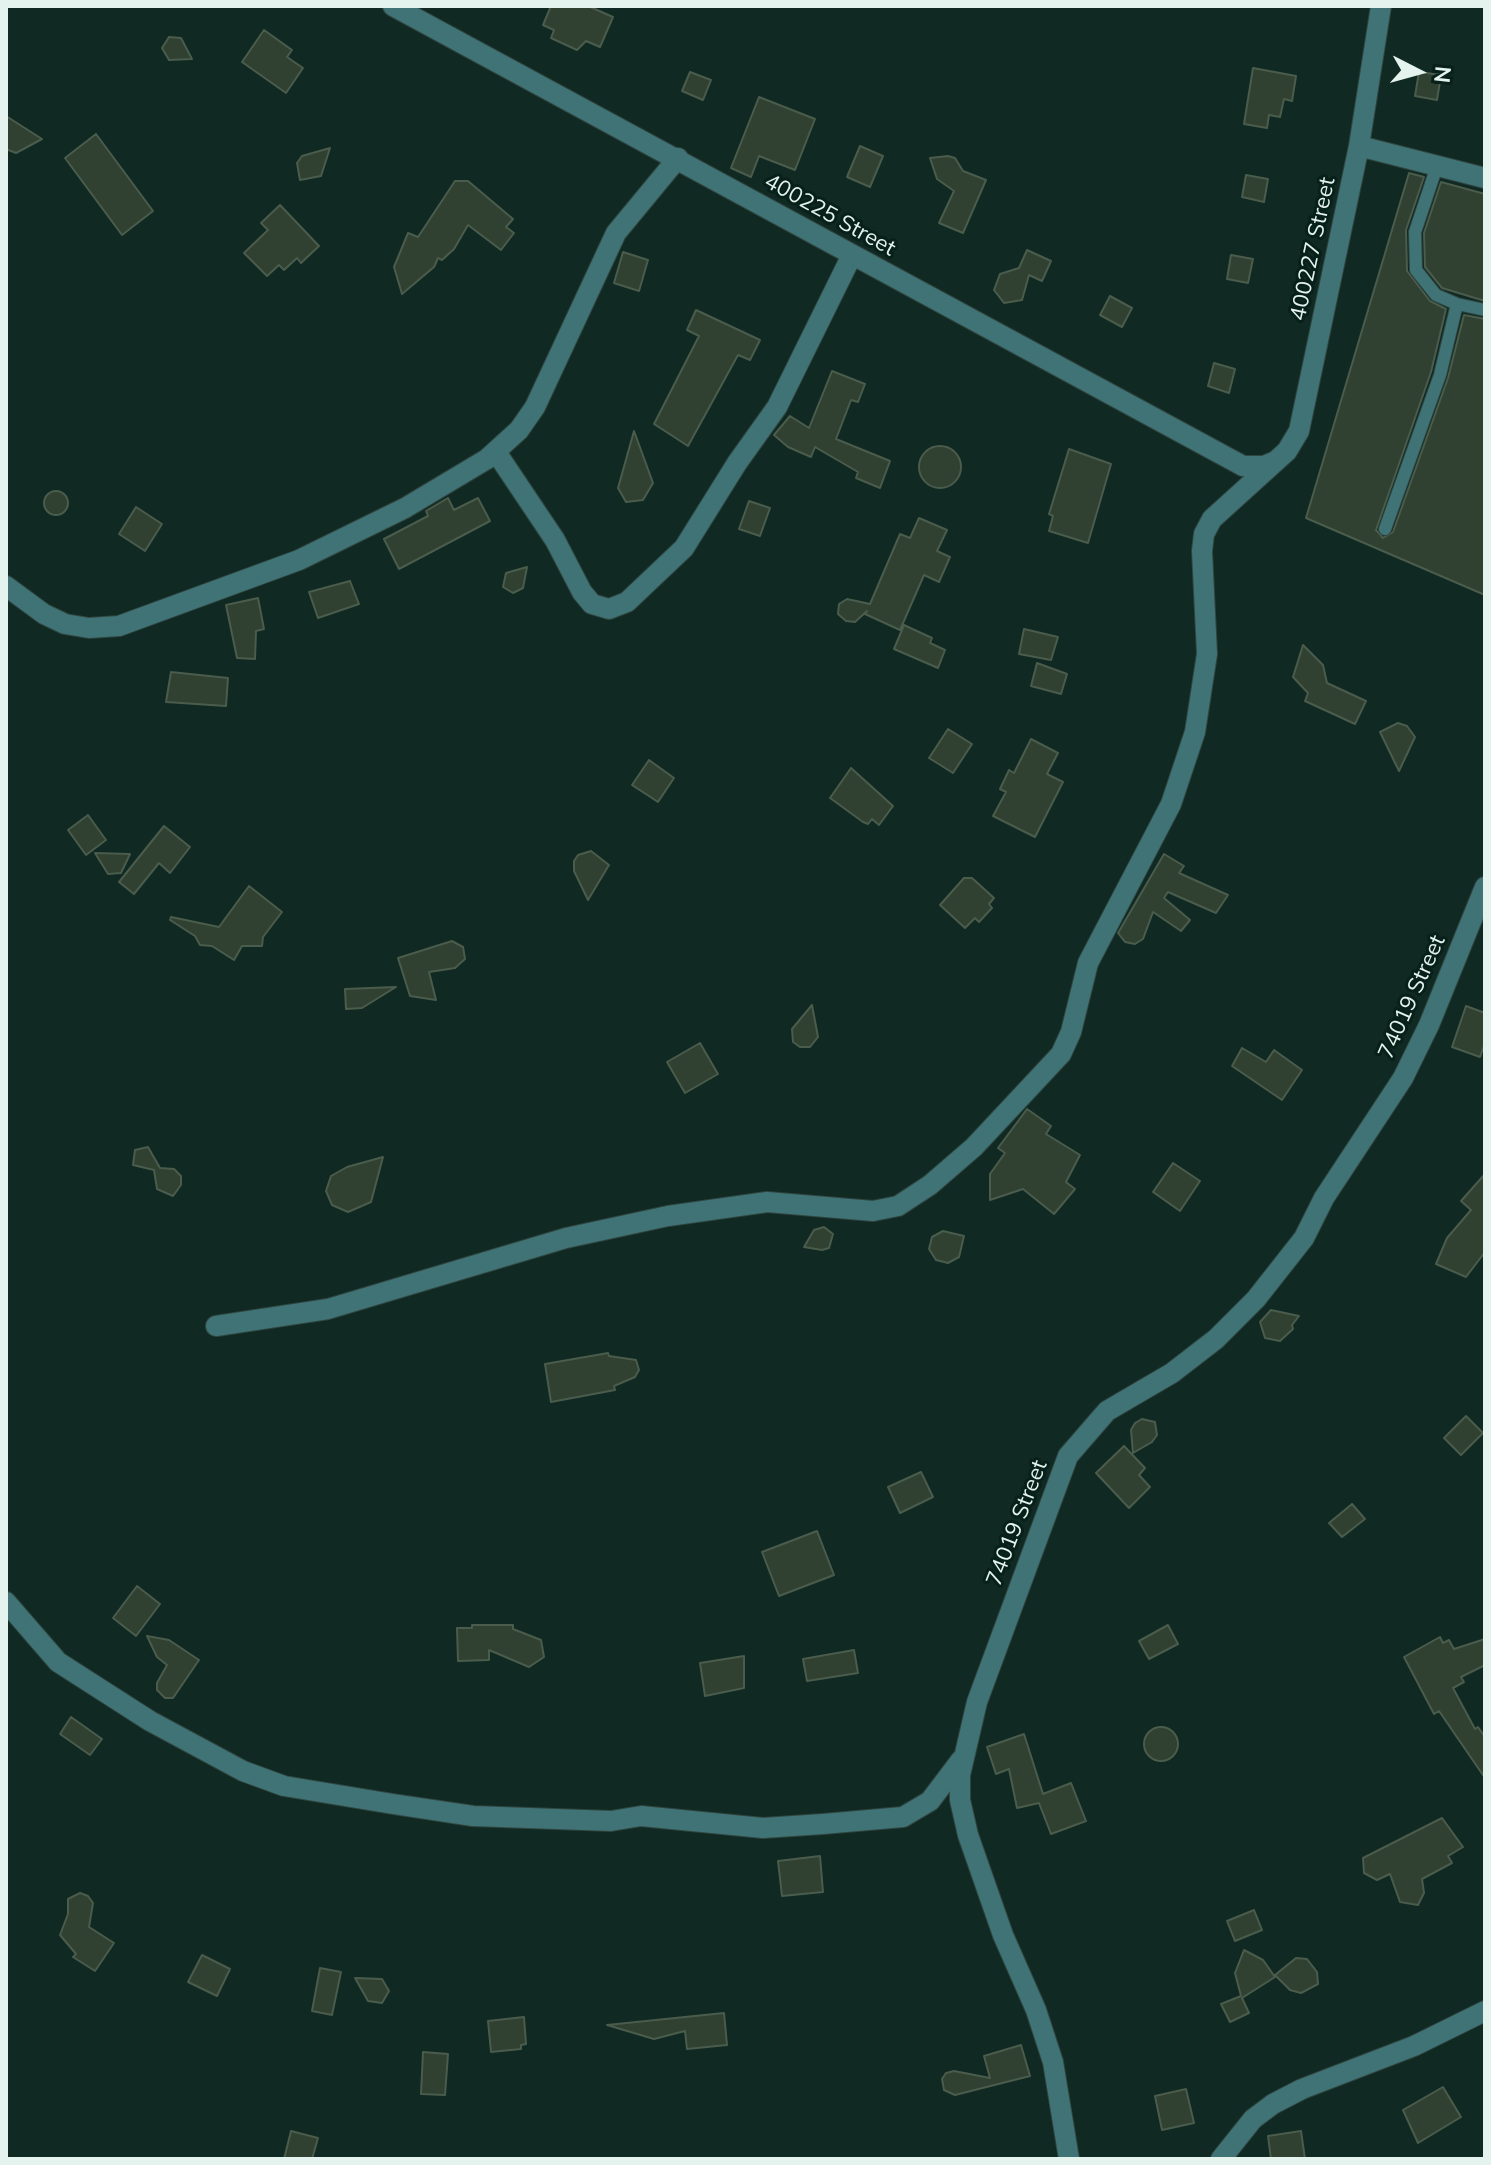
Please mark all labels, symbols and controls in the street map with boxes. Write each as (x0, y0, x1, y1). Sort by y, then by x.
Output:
north arrow (1379, 32, 1459, 112)
text: N (1428, 65, 1458, 84)
street label: 400225 Street (760, 168, 900, 262)
street label: 400227 Street (1285, 175, 1341, 323)
street label: 74019 Street (1373, 931, 1451, 1063)
street label: 74019 Street (981, 1456, 1053, 1590)

